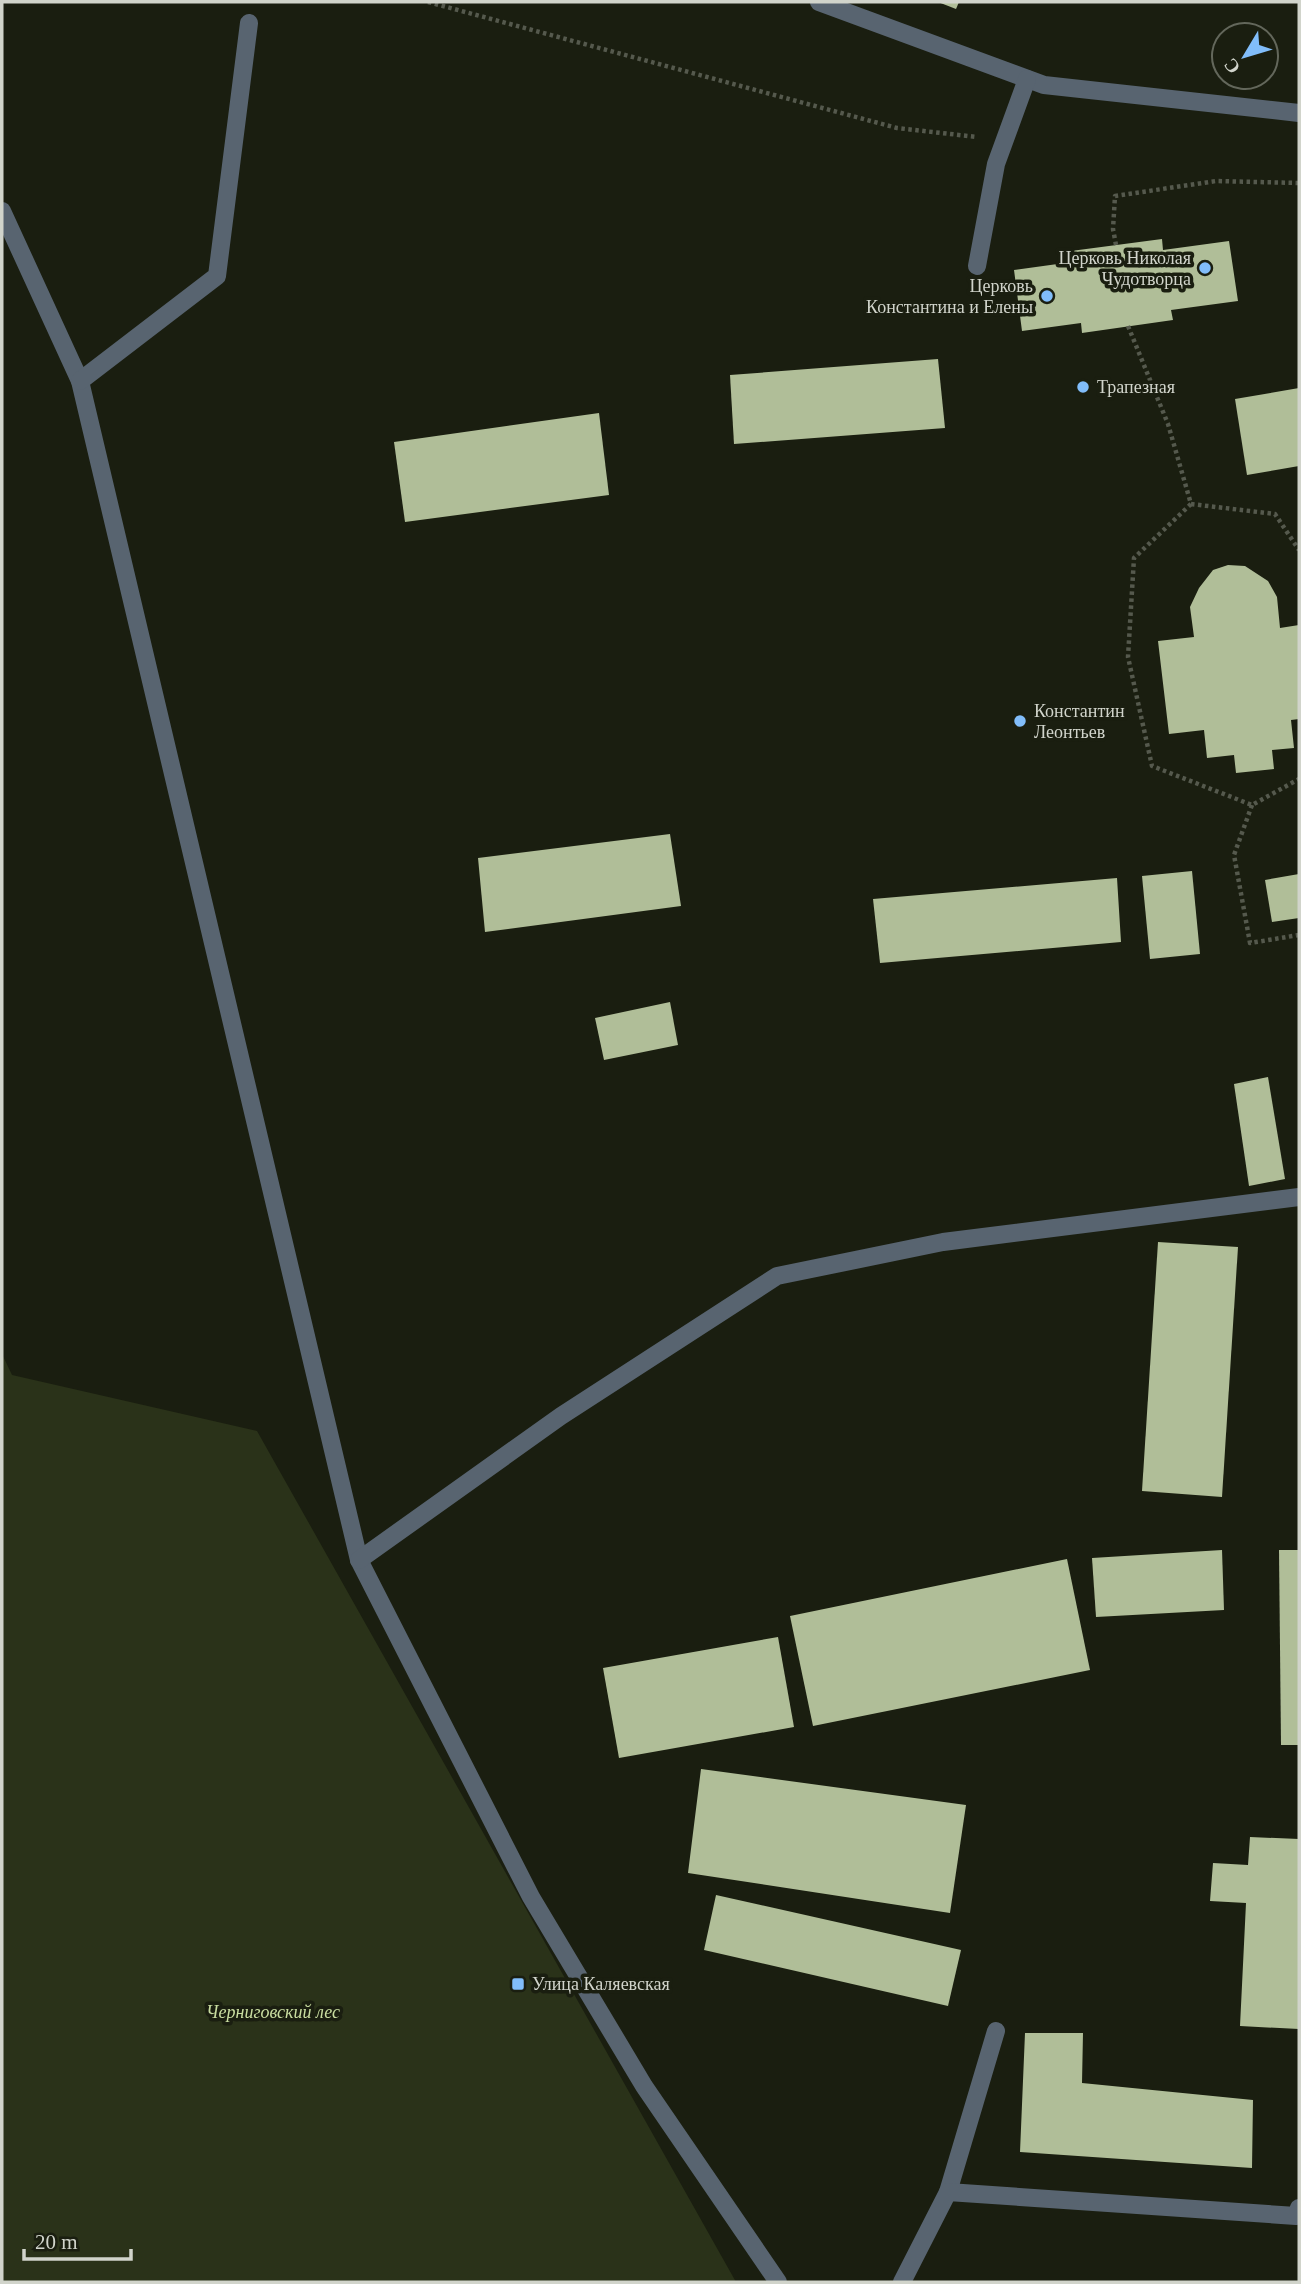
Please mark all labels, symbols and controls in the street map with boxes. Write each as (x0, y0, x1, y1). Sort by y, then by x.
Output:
north arrow (1210, 21, 1280, 91)
text: С (1219, 54, 1244, 78)
place label: Церковь Николая Чудотворца (1058, 248, 1191, 289)
marker: Церковь Николая Чудотворца (1197, 260, 1213, 276)
place label: Церковь Константина и Елены (866, 276, 1033, 317)
marker: Церковь Константина и Елены (1039, 288, 1055, 304)
place label: Трапезная (1097, 377, 1175, 397)
marker: Трапезная (1075, 379, 1091, 395)
place label: Константин Леонтьев (1034, 701, 1125, 742)
marker: Константин Леонтьев (1012, 713, 1028, 729)
place label: Улица Каляевская (532, 1974, 670, 1994)
marker: Улица Каляевская (510, 1976, 526, 1992)
park label: Черниговский лес (206, 2002, 340, 2022)
scale bar (24, 2218, 131, 2262)
text: 20 m (35, 2230, 78, 2254)

